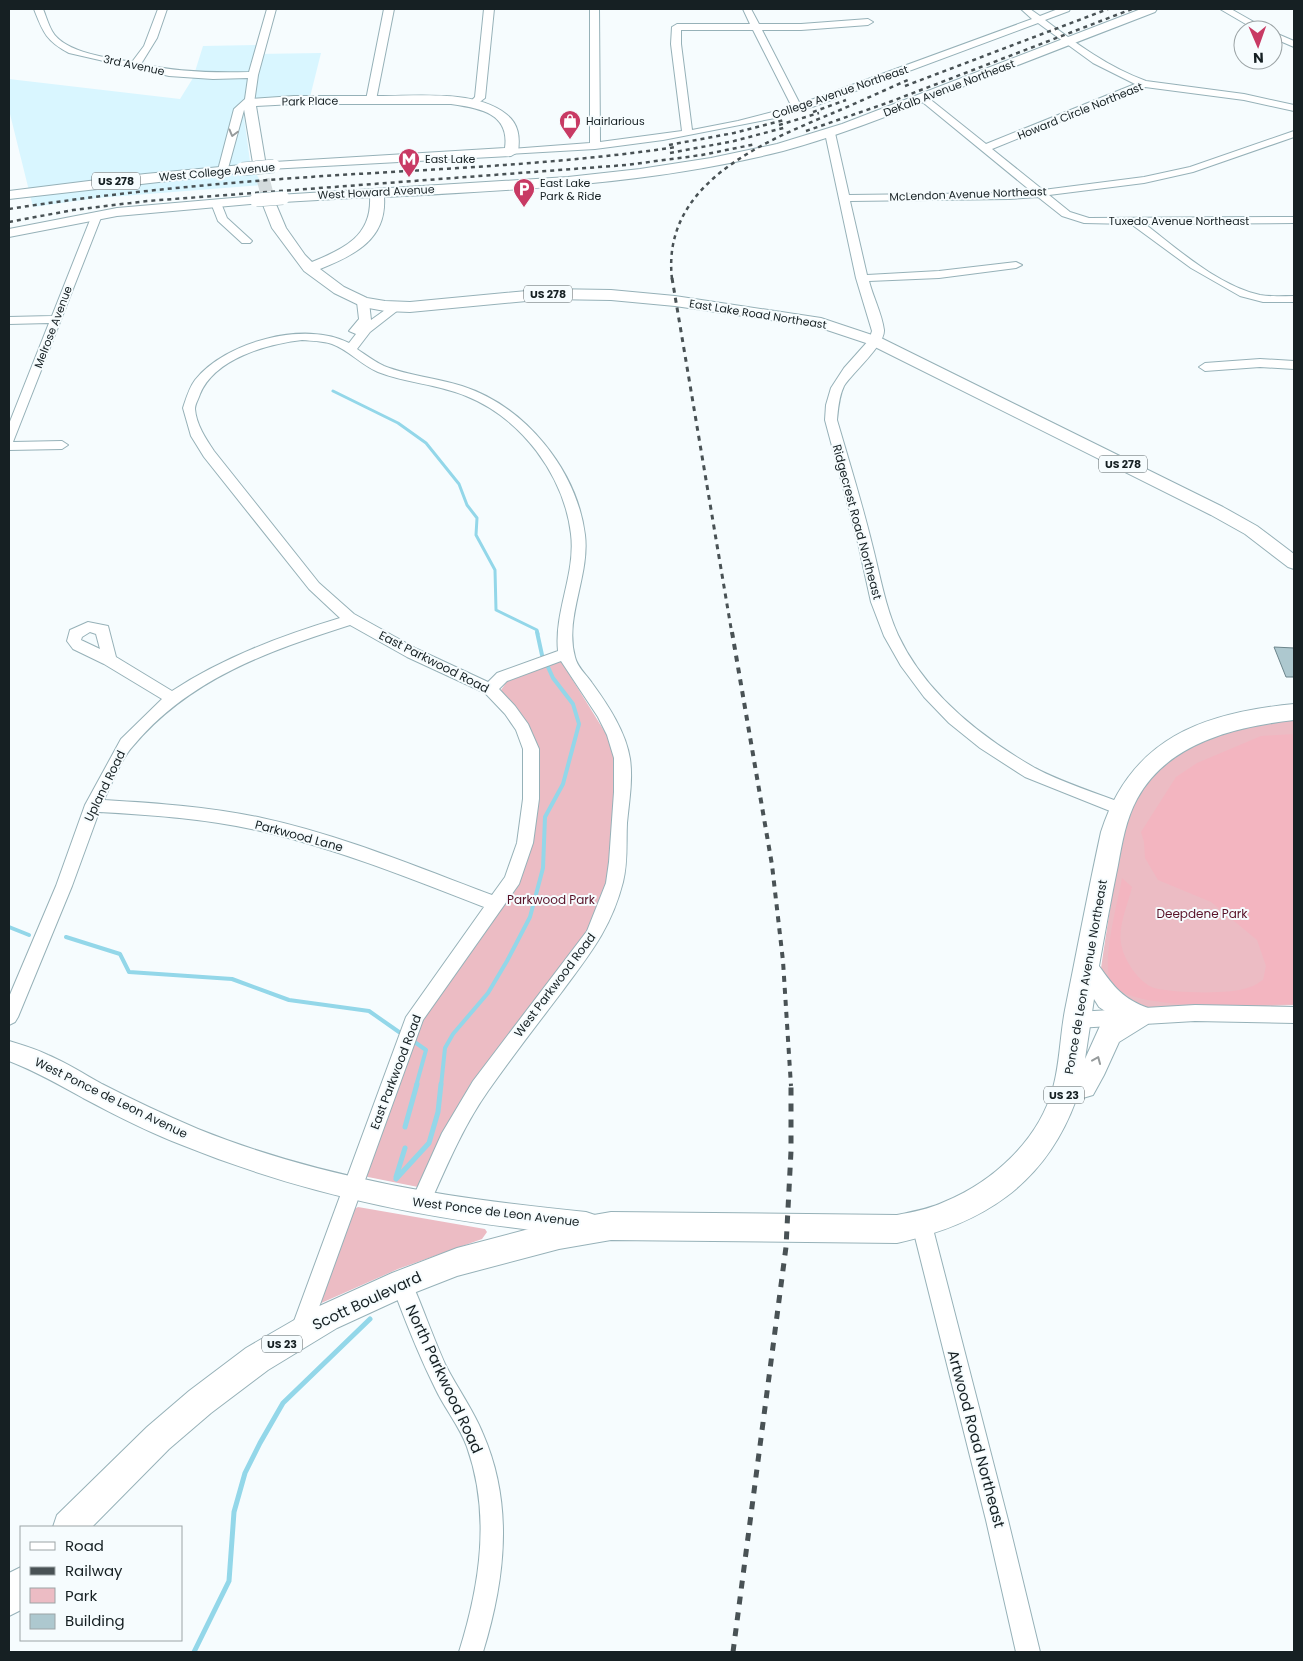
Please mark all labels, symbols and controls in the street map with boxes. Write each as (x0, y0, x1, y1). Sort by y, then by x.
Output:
north arrow (1233, 20, 1283, 70)
text: N (1253, 48, 1264, 68)
street label: 3rd Avenue (102, 51, 166, 79)
street label: DeKalb Avenue Northeast (881, 55, 1017, 121)
street label: College Avenue Northeast (770, 61, 910, 123)
street label: Howard Circle Northeast (1015, 78, 1145, 144)
street label: Park Place (282, 93, 339, 109)
shop icon: Hairlarious (558, 109, 582, 140)
place label: Hairlarious (586, 113, 645, 129)
one-way arrow (228, 128, 238, 137)
metro station icon: East Lake (397, 147, 421, 178)
place label: East Lake (425, 151, 476, 167)
street label: West College Avenue (158, 159, 276, 185)
road number: US 278 (92, 172, 140, 190)
place label: East Lake Park & Ride (540, 175, 601, 204)
parking icon: East Lake Park & Ride (512, 177, 536, 208)
street label: West Howard Avenue (317, 181, 435, 203)
street label: McLendon Avenue Northeast (889, 183, 1047, 205)
street label: Tuxedo Avenue Northeast (1109, 213, 1249, 229)
street label: Melrose Avenue (30, 283, 76, 370)
road number: US 278 (524, 286, 572, 302)
street label: East Lake Road Northeast (688, 295, 828, 333)
street label: Ridgecrest Road Northeast (829, 442, 886, 601)
road number: US 278 (1099, 456, 1147, 472)
street label: East Parkwood Road (376, 626, 492, 697)
street label: Upland Road (80, 747, 129, 824)
street label: Parkwood Lane (253, 816, 345, 855)
street label: Ponce de Leon Avenue Northeast (1060, 878, 1111, 1076)
park label: Parkwood Park (507, 891, 596, 908)
park label: Deepdene Park (1156, 905, 1248, 922)
street label: West Parkwood Road (510, 929, 599, 1040)
street label: East Parkwood Road (366, 1012, 425, 1132)
street label: West Ponce de Leon Avenue (32, 1053, 191, 1142)
one-way arrow (1091, 1056, 1102, 1065)
road number: US 23 (1044, 1086, 1084, 1104)
street label: West Ponce de Leon Avenue (412, 1193, 581, 1230)
street label: Scott Boulevard (309, 1266, 425, 1335)
street label: North Parkwood Road (401, 1301, 488, 1456)
road number: US 23 (262, 1336, 302, 1352)
street label: Artwood Road Northeast (943, 1348, 1010, 1530)
legend (20, 1526, 182, 1641)
text: Road (65, 1535, 104, 1556)
text: Railway (65, 1560, 123, 1581)
text: Park (65, 1585, 97, 1606)
text: Building (65, 1610, 125, 1631)

